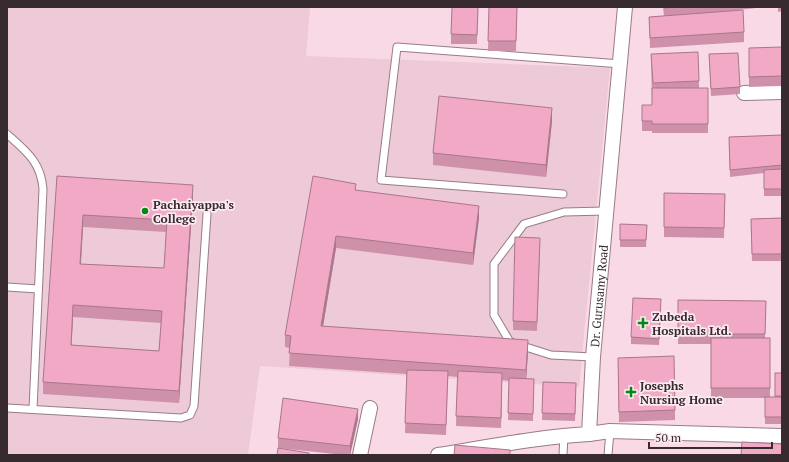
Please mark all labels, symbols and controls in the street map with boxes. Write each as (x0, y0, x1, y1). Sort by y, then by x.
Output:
place label: Pachaiyappa's College (153, 197, 234, 226)
marker: Pachaiyappa's College (140, 206, 150, 216)
street label: Dr. Gurusamy Road (586, 244, 611, 348)
place label: Zubeda Hospitals Ltd. (652, 309, 731, 338)
marker: Zubeda Hospitals Ltd. (637, 317, 649, 329)
place label: Josephs Nursing Home (640, 378, 723, 407)
marker: Josephs Nursing Home (625, 386, 637, 398)
scale bar (649, 424, 772, 450)
text: 50 m (655, 430, 682, 445)

